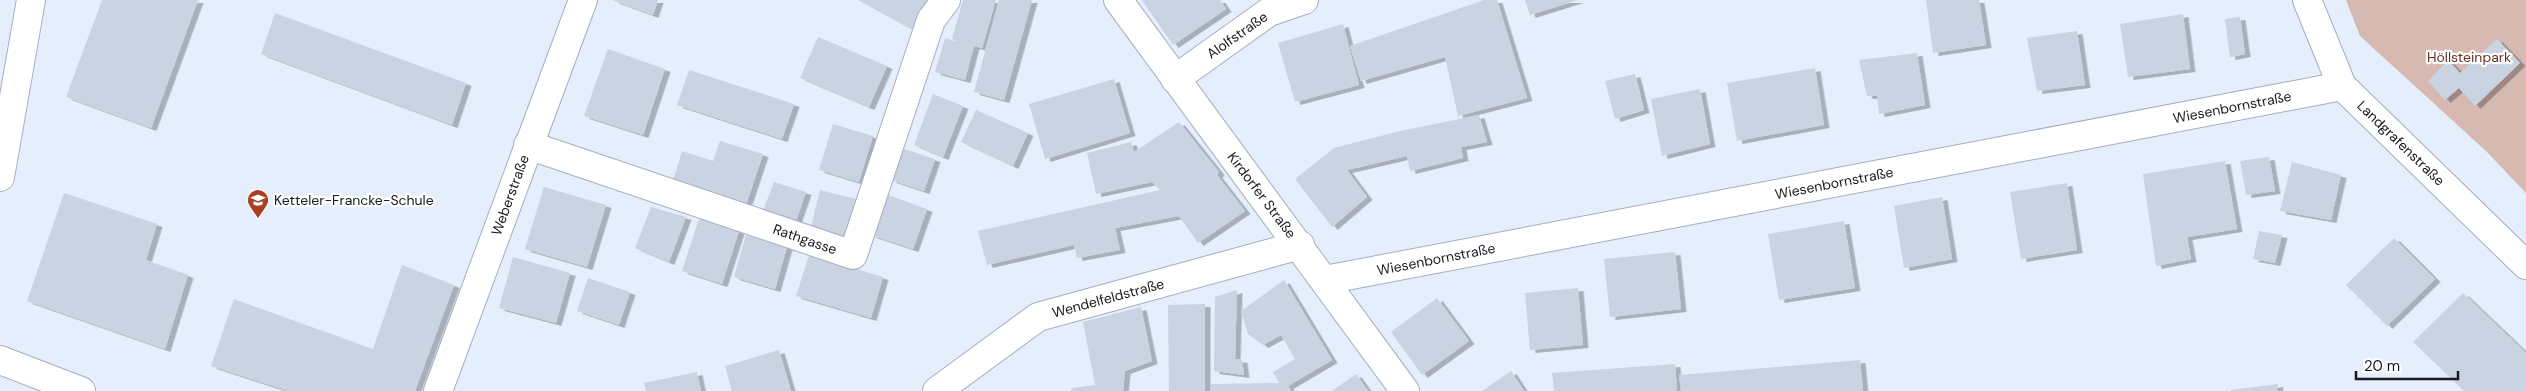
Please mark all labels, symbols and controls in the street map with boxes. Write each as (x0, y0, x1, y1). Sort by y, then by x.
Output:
street label: Alolfstraße (1203, 7, 1271, 63)
park label: Höllsteinpark (2427, 48, 2511, 66)
street label: Wiesenbornstraße (2171, 87, 2293, 127)
street label: Landgrafenstraße (2353, 97, 2449, 189)
street label: Kirdorfer Straße (1224, 148, 1300, 242)
street label: Weberstraße (487, 152, 533, 238)
street label: Wiesenbornstraße (1773, 163, 1895, 203)
school or university icon: Ketteler-Francke-Schule (246, 188, 270, 219)
place label: Ketteler-Francke-Schule (274, 191, 434, 209)
street label: Rathgasse (771, 220, 839, 258)
street label: Wiesenbornstraße (1375, 239, 1497, 279)
street label: Wendelfeldstraße (1050, 274, 1166, 322)
scale bar (2356, 348, 2458, 380)
text: 20 m (2364, 356, 2400, 376)

